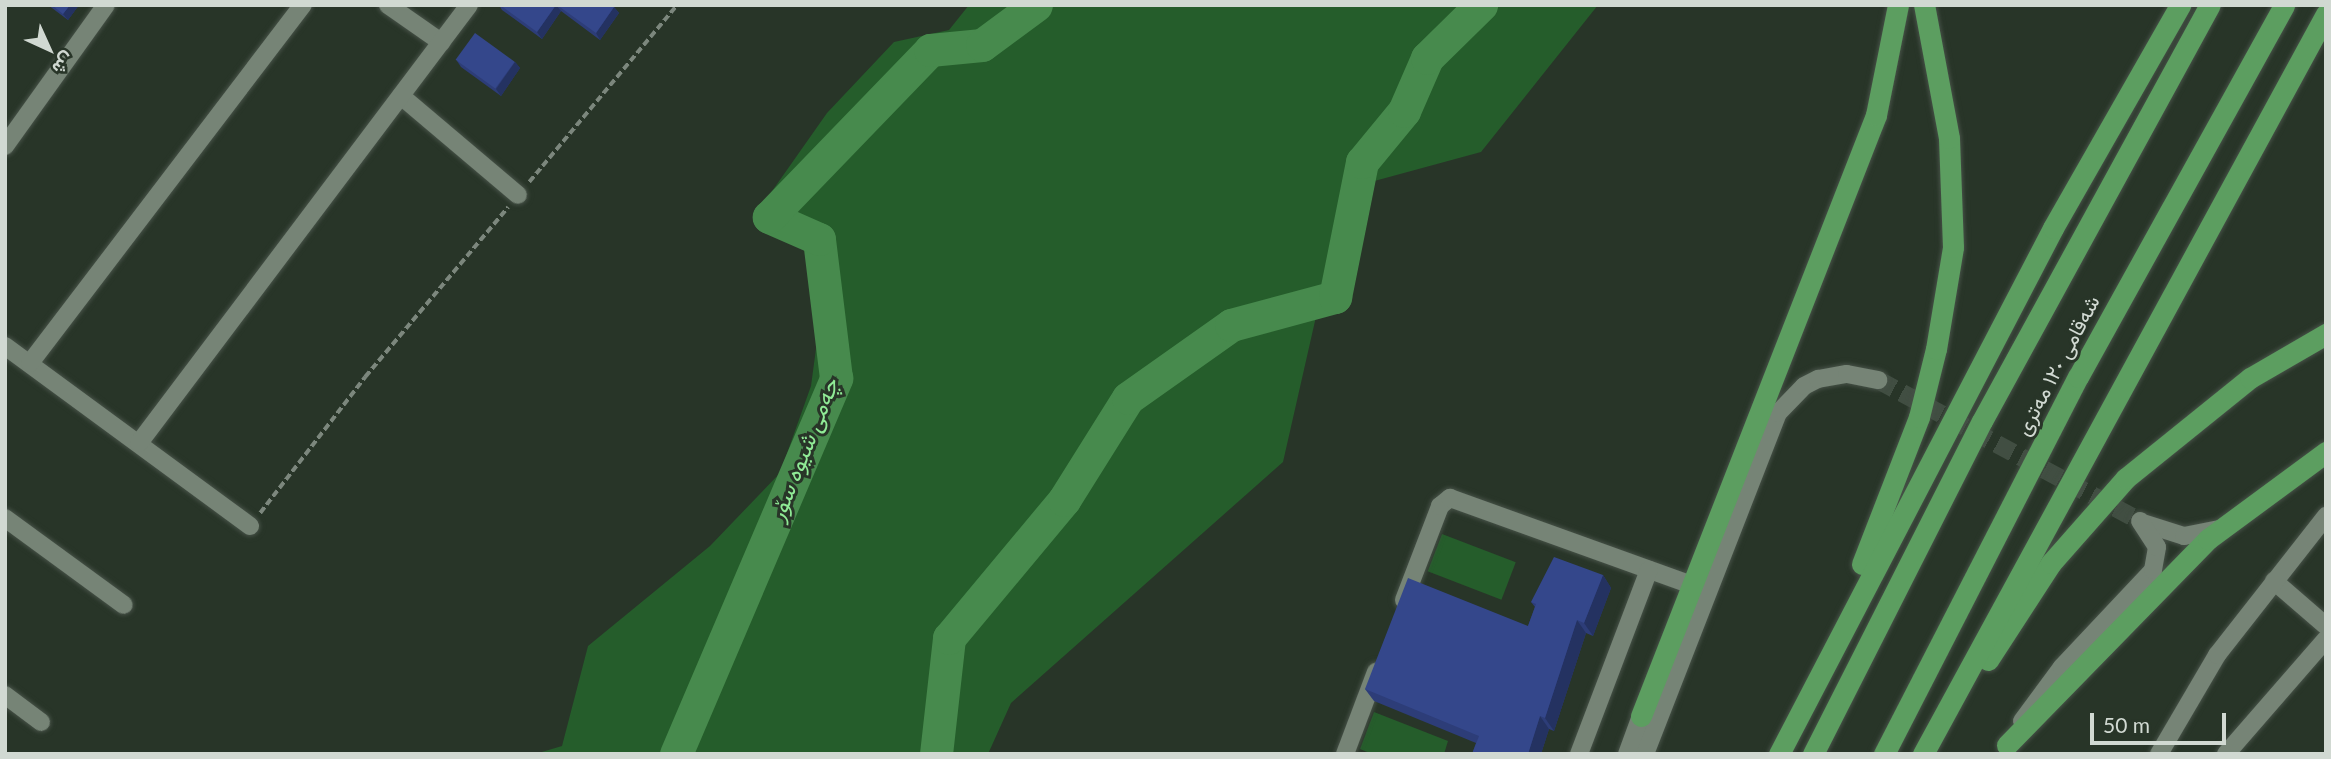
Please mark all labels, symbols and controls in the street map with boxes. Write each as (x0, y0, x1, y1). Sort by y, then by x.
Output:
north arrow (14, 14, 84, 84)
text: ش (48, 48, 80, 80)
street label: شەقامی ١٢٠ مەتری (2010, 291, 2104, 439)
water label: چەمی شیوە سۆر (762, 374, 844, 524)
scale bar (2093, 700, 2230, 744)
text: 50 m (2103, 712, 2150, 737)

